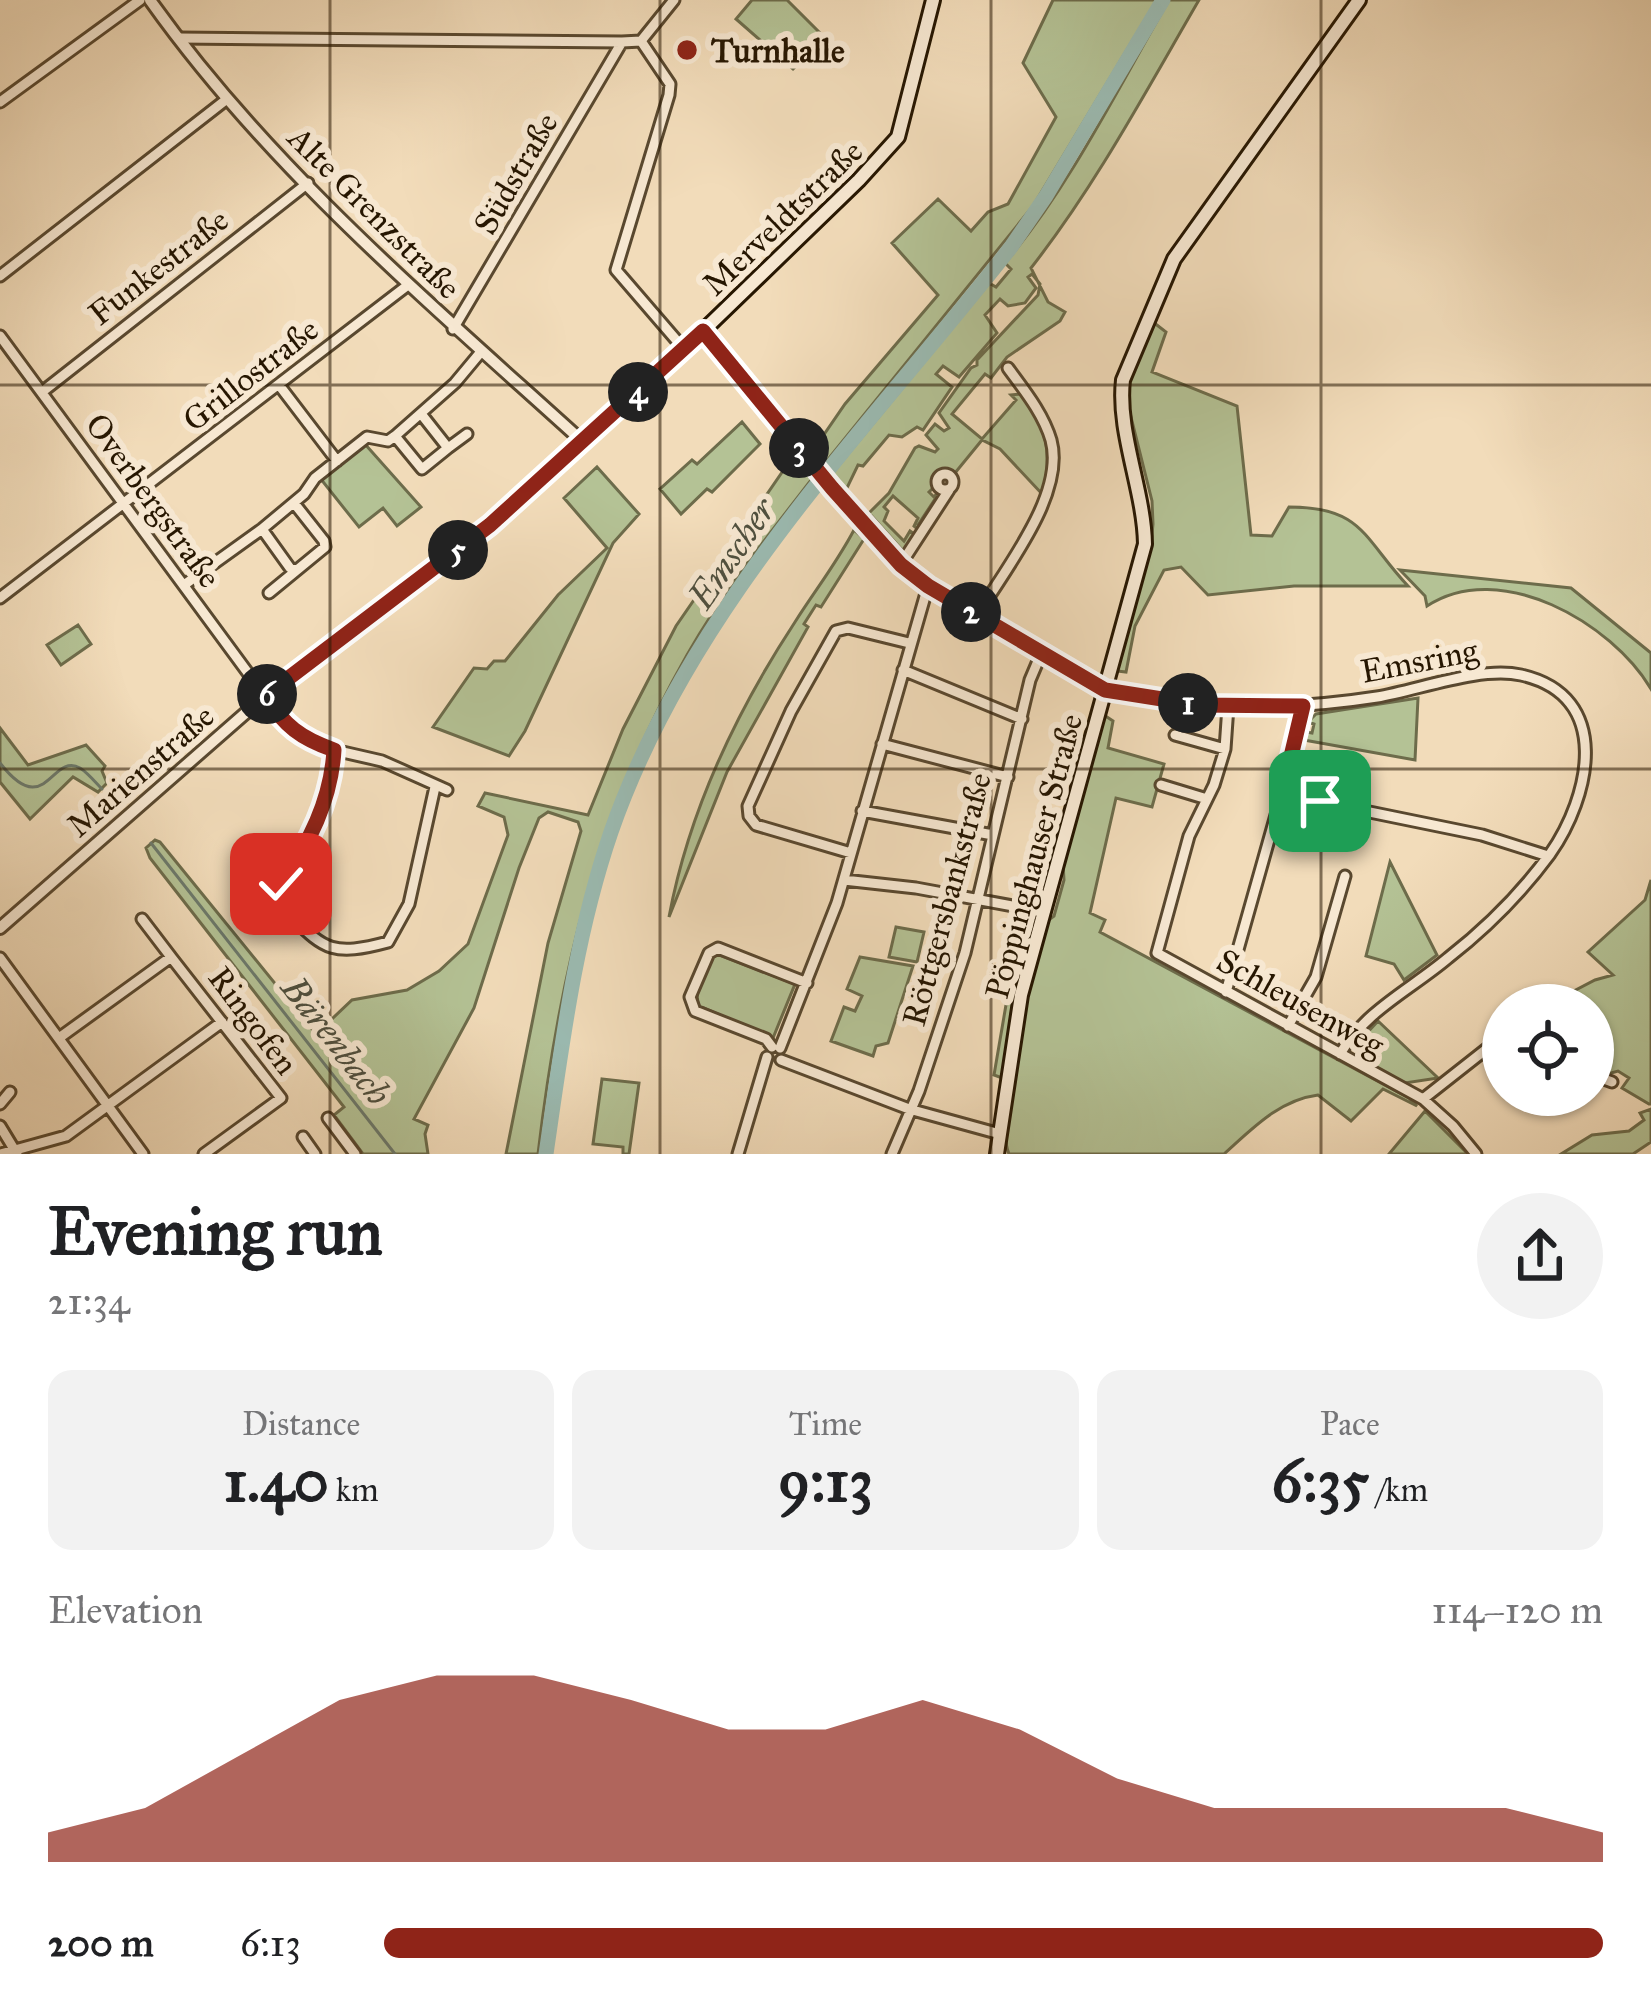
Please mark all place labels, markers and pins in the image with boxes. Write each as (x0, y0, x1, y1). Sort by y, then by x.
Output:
place label: Turnhalle (711, 31, 845, 71)
marker: Turnhalle (674, 37, 700, 63)
pin: 4 (608, 362, 668, 422)
pin: 3 (769, 418, 829, 478)
pin: 5 (428, 520, 488, 580)
pin: 2 (941, 582, 1001, 642)
pin: 6 (237, 664, 297, 724)
pin: 1 (1158, 673, 1218, 733)
pin (1269, 750, 1371, 852)
pin (230, 833, 332, 935)

